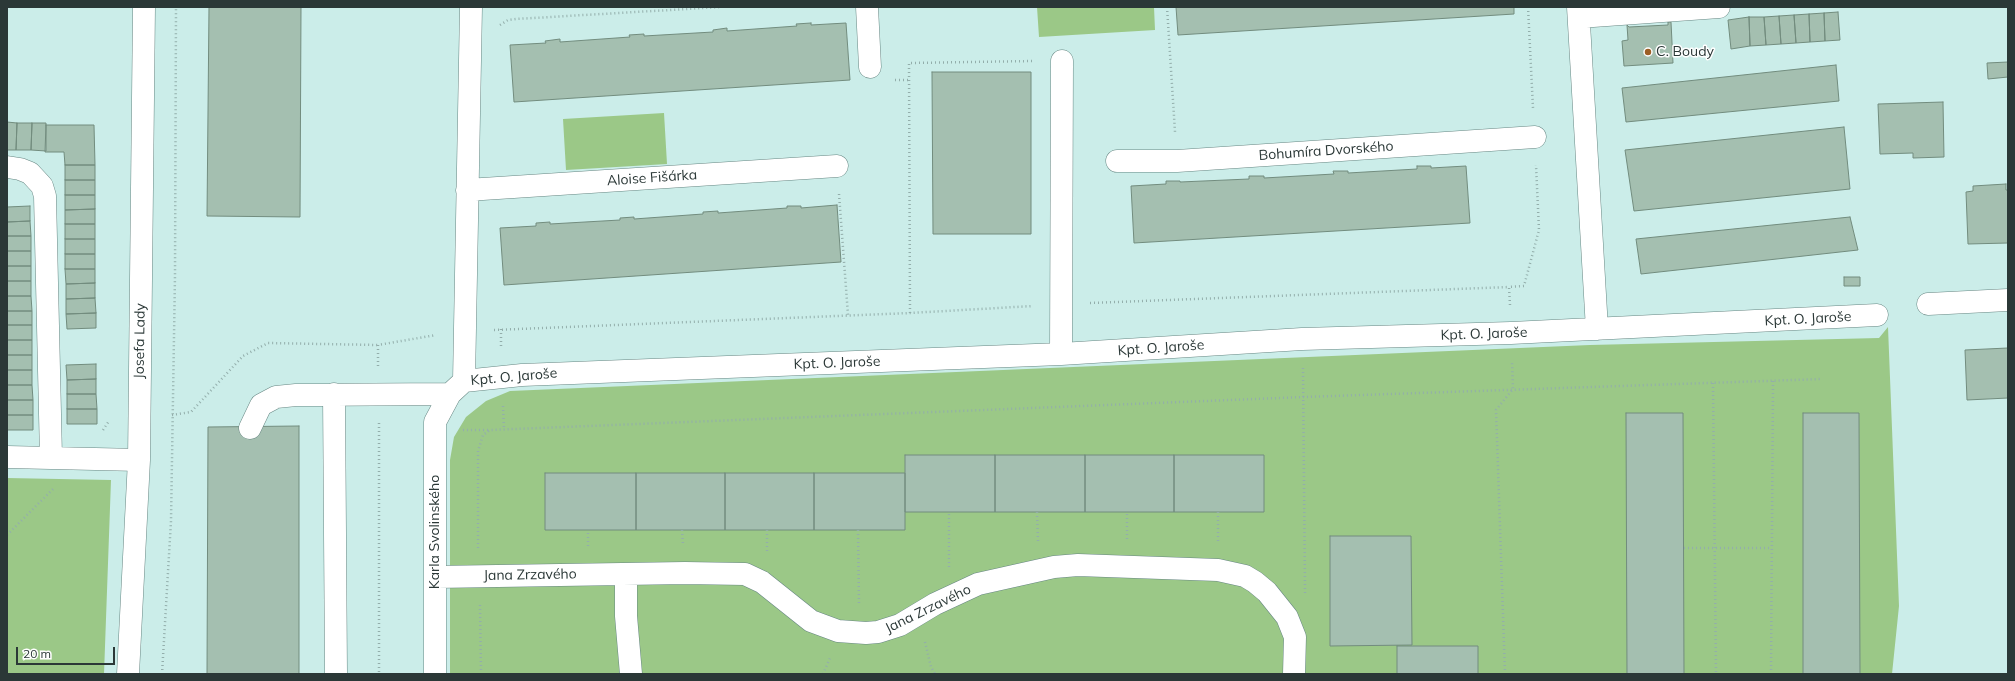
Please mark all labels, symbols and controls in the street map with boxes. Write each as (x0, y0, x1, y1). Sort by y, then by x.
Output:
place label: C. Boudy (1656, 44, 1714, 60)
marker: C. Boudy (1643, 47, 1653, 57)
street label: Bohumíra Dvorského (1258, 138, 1394, 164)
street label: Aloise Fišárka (606, 166, 698, 190)
street label: Josefa Lady (131, 303, 149, 379)
street label: Kpt. O. Jaroše (1764, 308, 1852, 330)
street label: Kpt. O. Jaroše (1440, 324, 1528, 344)
street label: Kpt. O. Jaroše (1117, 337, 1205, 359)
street label: Kpt. O. Jaroše (793, 353, 881, 373)
street label: Kpt. O. Jaroše (470, 365, 558, 389)
street label: Karla Svolinského (427, 475, 443, 589)
street label: Jana Zrzavého (483, 566, 577, 584)
street label: Jana Zrzavého (882, 581, 974, 637)
scale bar (18, 639, 117, 665)
text: 20 m (23, 646, 51, 661)

